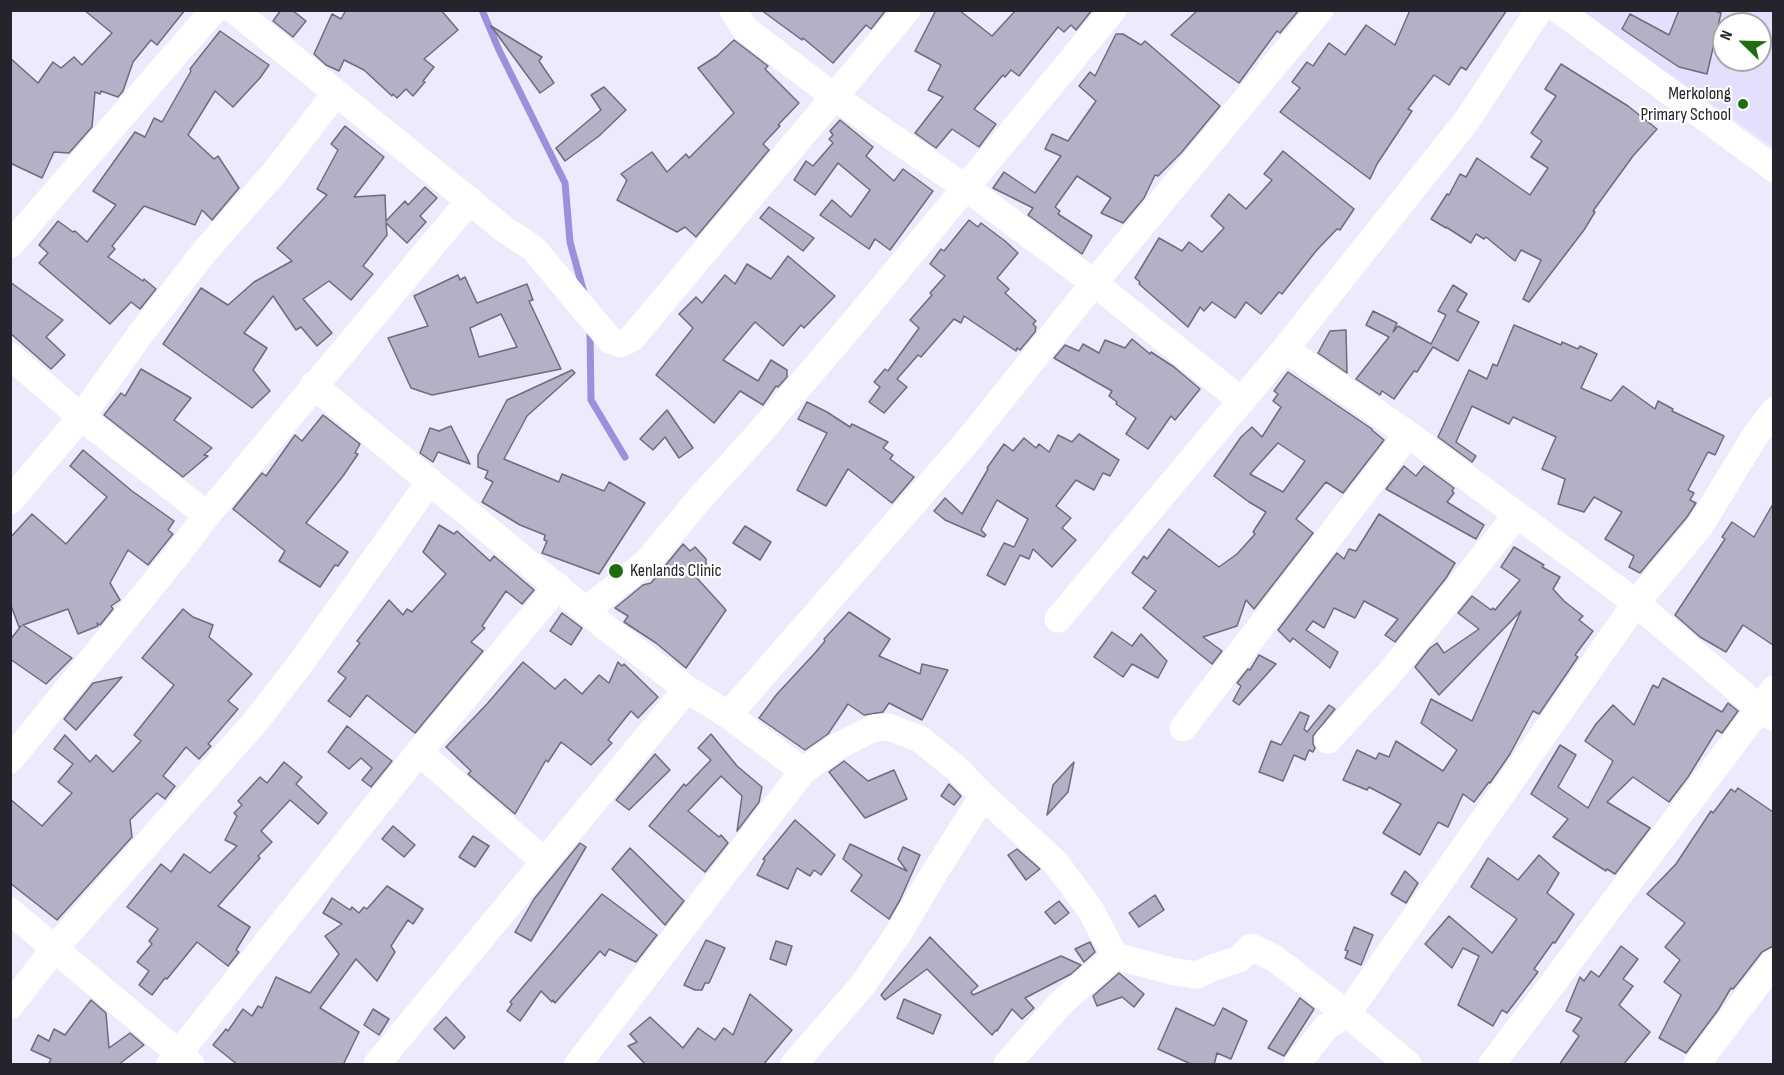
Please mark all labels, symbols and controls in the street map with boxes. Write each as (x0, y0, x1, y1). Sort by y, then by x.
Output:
north arrow (1712, 12, 1772, 72)
text: N (1716, 28, 1737, 43)
place label: Merkolong Primary School (1640, 83, 1731, 125)
marker: Merkolong Primary School (1736, 97, 1750, 111)
place label: Kenlands Clinic (630, 560, 722, 582)
marker: Kenlands Clinic (607, 562, 625, 580)

